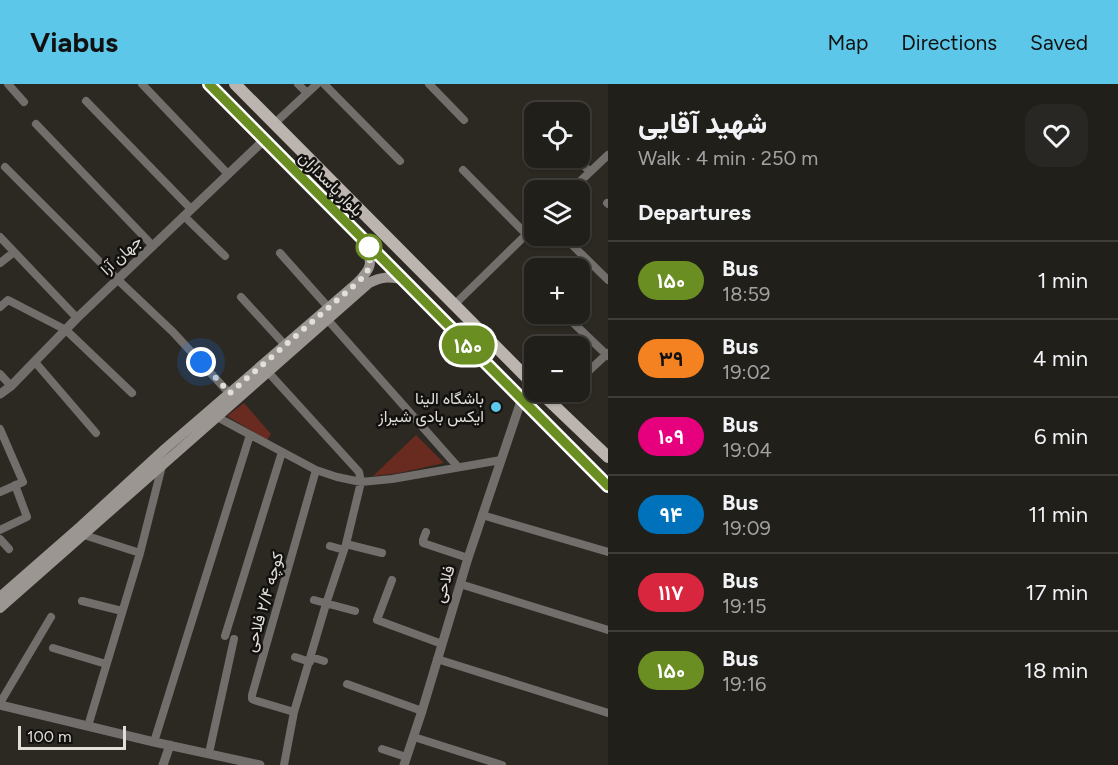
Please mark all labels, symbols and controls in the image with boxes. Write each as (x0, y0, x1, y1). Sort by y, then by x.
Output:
text: Viabus (30, 25, 118, 59)
text: Map (827, 30, 868, 55)
text: Directions (901, 30, 997, 55)
text: Saved (1030, 30, 1088, 55)
map controls (524, 102, 590, 402)
button: locate (524, 102, 590, 168)
button: heart (1025, 104, 1088, 167)
text: شهید آقایی (638, 106, 767, 140)
text: Walk · 4 min · 250 m (638, 146, 818, 170)
street label: بلوار پاسداران (294, 148, 367, 221)
button: layers (524, 180, 590, 246)
text: Departures (638, 199, 751, 226)
street label: جهان آرا (96, 231, 146, 280)
unlabelled marker (356, 234, 382, 260)
text: Bus (722, 255, 758, 282)
button: + (524, 258, 590, 324)
text: 1 min (1037, 267, 1088, 294)
text: ۱۵۰ (657, 268, 685, 293)
text: 18:59 (722, 282, 770, 306)
line badge: ۱۵۰ (434, 326, 502, 364)
text: ۱۵۰ (454, 333, 482, 358)
text: Bus (722, 333, 758, 360)
button: − (524, 336, 590, 402)
text: 4 min (1033, 345, 1088, 372)
text: ۳۹ (659, 346, 683, 371)
your location (186, 347, 216, 377)
text: 19:02 (722, 360, 771, 384)
place label: باشگاه الینا ایکس بادی شیراز (377, 389, 484, 427)
marker: باشگاه الینا ایکس بادی شیراز (489, 400, 503, 414)
text: Bus (722, 411, 758, 438)
text: 6 min (1034, 423, 1088, 450)
text: ۱۰۹ (658, 424, 684, 449)
text: 19:04 (722, 438, 772, 462)
text: Bus (722, 489, 758, 516)
text: 11 min (1028, 501, 1088, 528)
text: ۹۴ (660, 502, 682, 527)
text: 19:09 (722, 516, 771, 540)
street label: کوچه ۲/۴ فلاحی (241, 550, 289, 655)
street label: فلاحی (429, 563, 460, 605)
text: Bus (722, 567, 758, 594)
text: 17 min (1026, 579, 1088, 606)
text: ۱۱۷ (658, 580, 684, 605)
text: 19:15 (722, 594, 766, 618)
text: Bus (722, 645, 758, 672)
text: 18 min (1024, 657, 1088, 684)
text: ۱۵۰ (657, 658, 685, 683)
text: 19:16 (722, 672, 766, 696)
scale bar (18, 723, 126, 750)
text: 100 m (27, 727, 72, 746)

